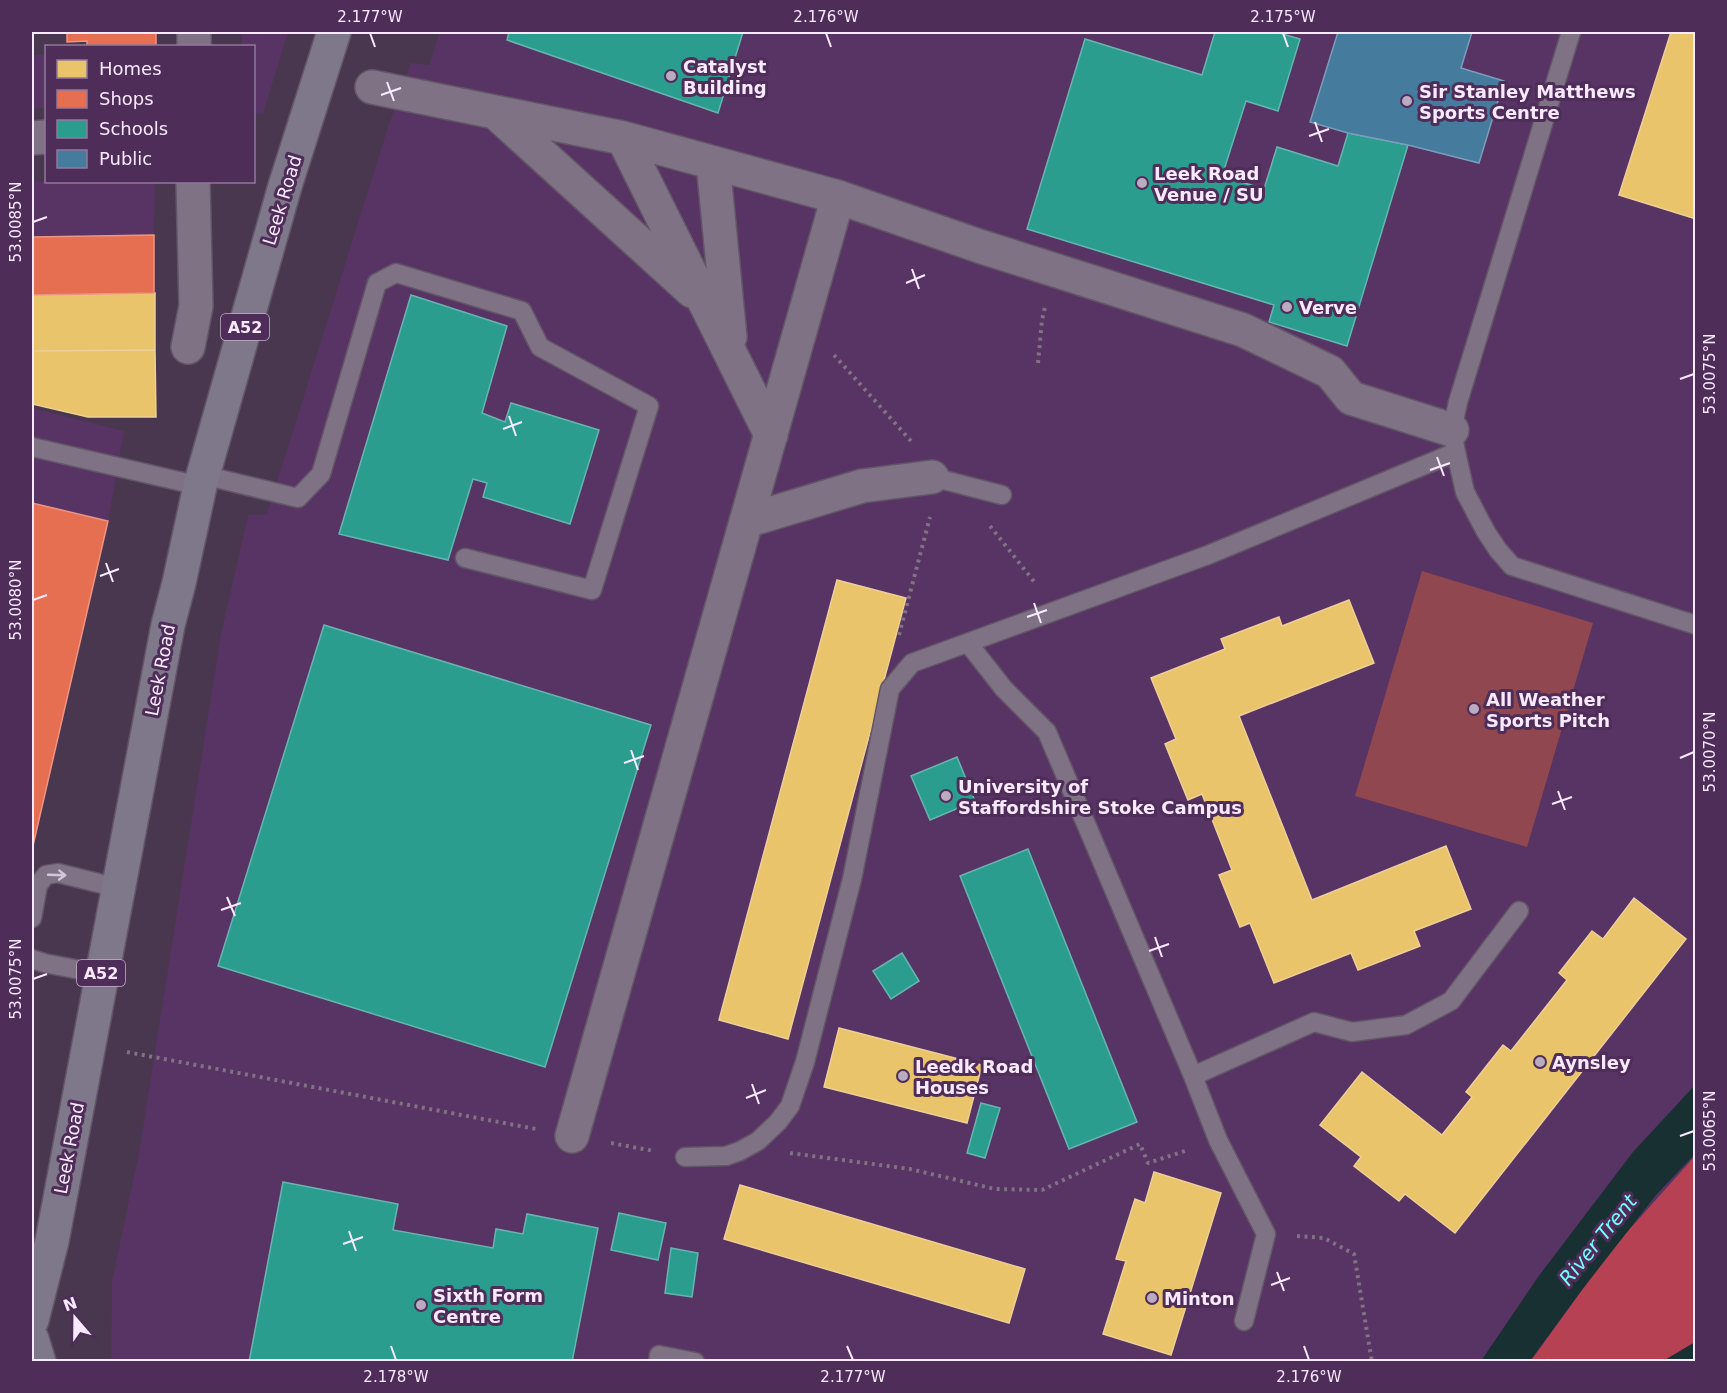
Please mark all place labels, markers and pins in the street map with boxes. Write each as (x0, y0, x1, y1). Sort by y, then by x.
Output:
place label: Catalyst Building (683, 56, 767, 98)
marker: Catalyst Building (664, 69, 678, 83)
place label: Sir Stanley Matthews Sports Centre (1419, 81, 1636, 123)
marker: Sir Stanley Matthews Sports Centre (1400, 94, 1414, 108)
place label: Leek Road Venue / SU (1154, 163, 1264, 205)
marker: Leek Road Venue / SU (1135, 176, 1149, 190)
place label: Verve (1299, 297, 1357, 318)
marker: Verve (1280, 300, 1294, 314)
place label: All Weather Sports Pitch (1486, 689, 1610, 731)
marker: All Weather Sports Pitch (1467, 702, 1481, 716)
place label: University of Staffordshire Stoke Campus (958, 776, 1242, 818)
marker: University of Staffordshire Stoke Campus (939, 789, 953, 803)
place label: Aynsley (1552, 1052, 1631, 1073)
marker: Aynsley (1533, 1055, 1547, 1069)
place label: Leedk Road Houses (915, 1056, 1033, 1098)
marker: Leedk Road Houses (896, 1069, 910, 1083)
place label: Sixth Form Centre (433, 1285, 543, 1327)
place label: Minton (1164, 1288, 1235, 1309)
marker: Minton (1145, 1291, 1159, 1305)
marker: Sixth Form Centre (414, 1298, 428, 1312)

